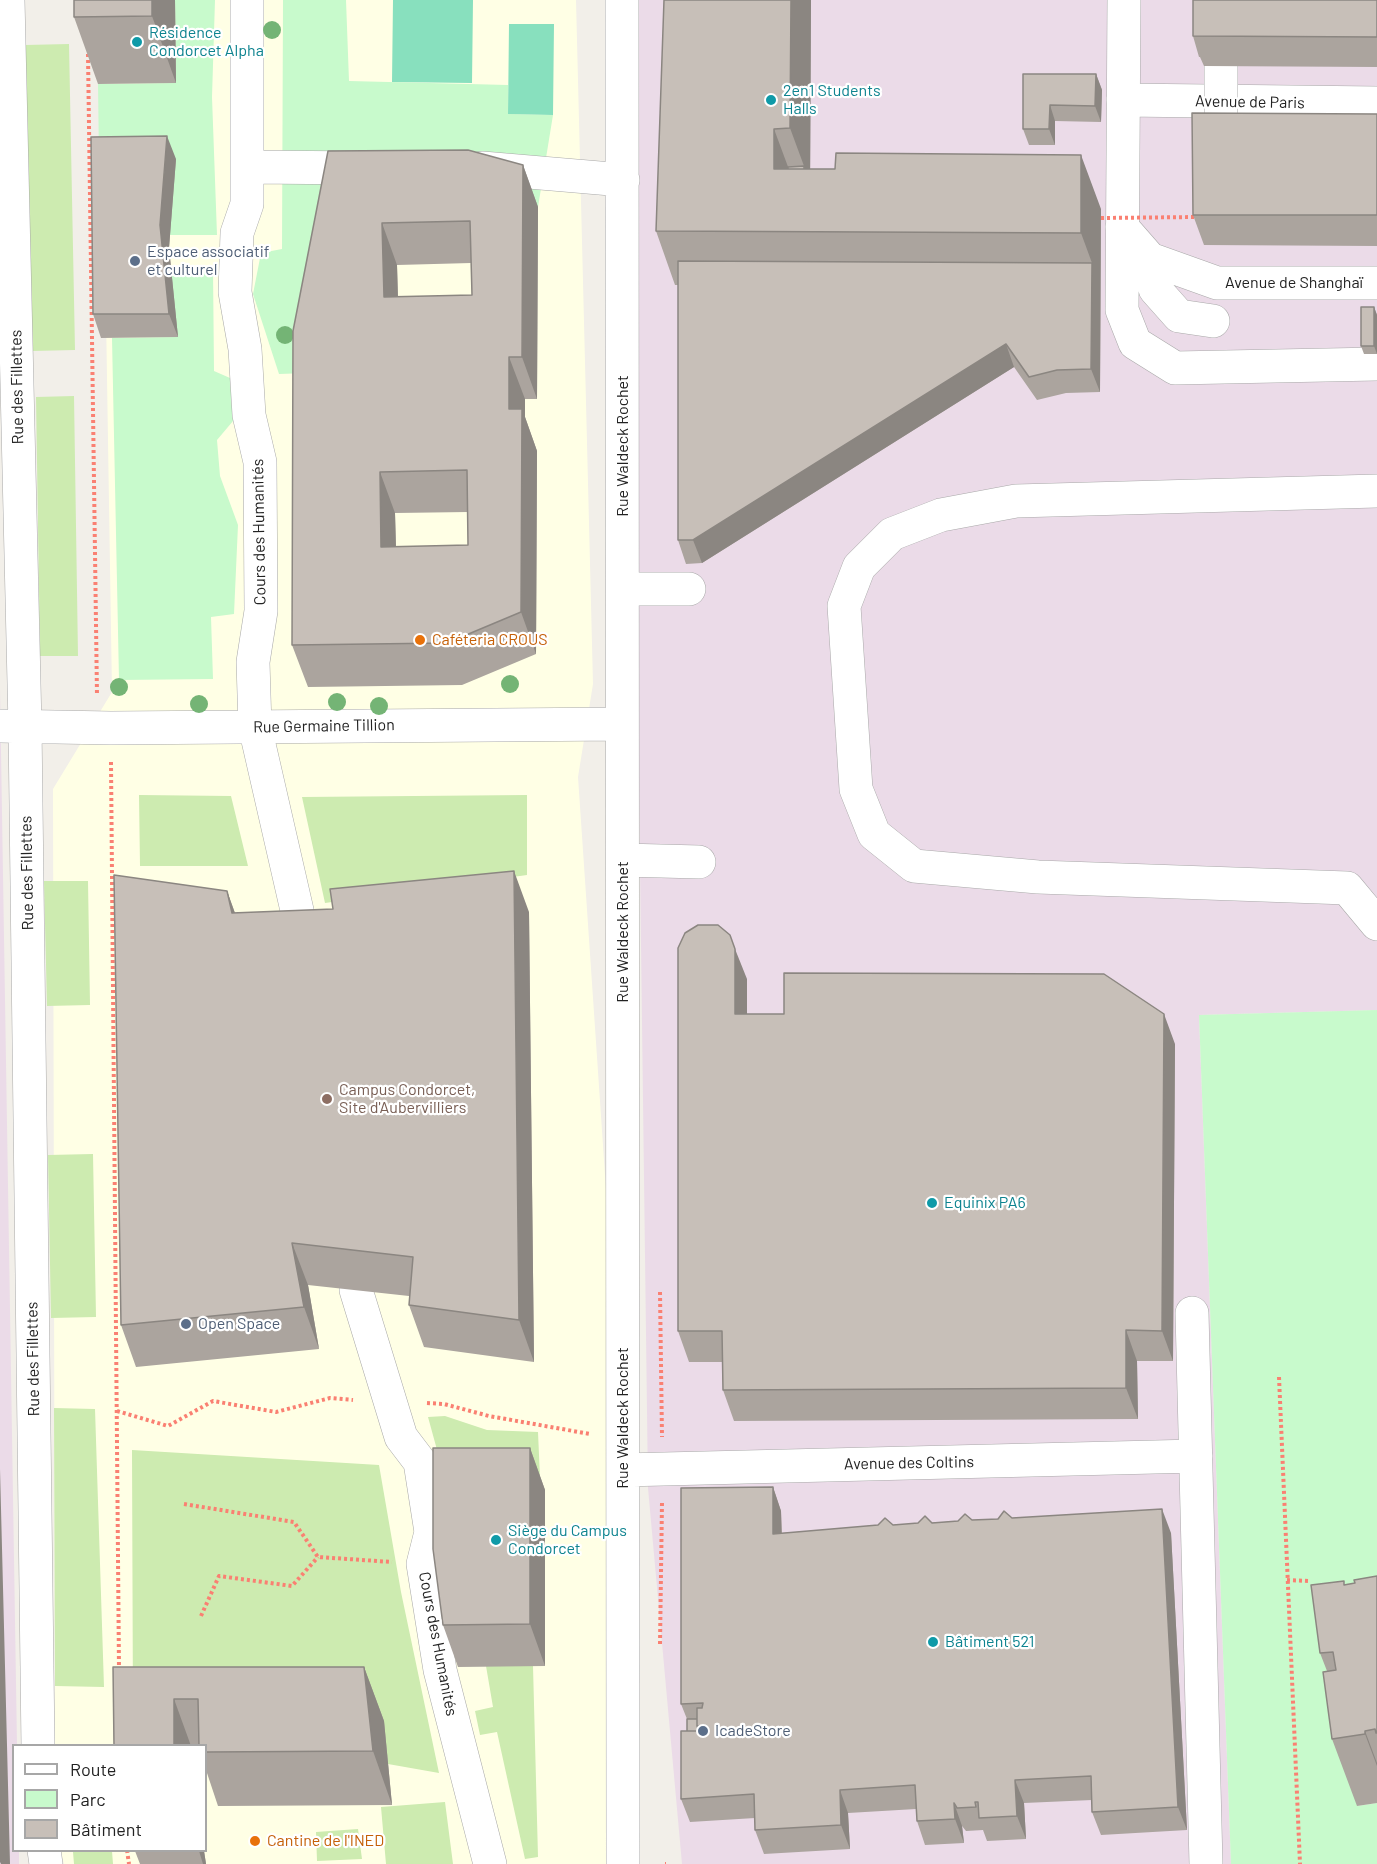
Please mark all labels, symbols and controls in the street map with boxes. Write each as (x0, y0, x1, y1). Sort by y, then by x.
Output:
place label: Résidence Condorcet Alpha (149, 23, 264, 61)
marker: Résidence Condorcet Alpha (130, 35, 144, 49)
place label: 2en1 Students Halls (783, 81, 881, 119)
street label: Avenue de Paris (1195, 91, 1305, 113)
marker: 2en1 Students Halls (764, 93, 778, 107)
place label: Espace associatif et culturel (147, 242, 270, 280)
marker: Espace associatif et culturel (128, 254, 142, 268)
street label: Avenue de Shanghaï (1225, 273, 1363, 293)
street label: Rue des Fillettes (6, 330, 28, 444)
street label: Rue Waldeck Rochet (613, 375, 633, 517)
street label: Cours des Humanités (248, 459, 270, 605)
place label: Caféteria CROUS (432, 630, 548, 650)
marker: Caféteria CROUS (413, 633, 427, 647)
street label: Rue Germaine Tillion (253, 715, 395, 737)
street label: Rue des Fillettes (16, 816, 38, 930)
street label: Rue Waldeck Rochet (613, 861, 633, 1003)
place label: Campus Condorcet, Site d'Aubervilliers (339, 1080, 475, 1118)
marker: Campus Condorcet, Site d'Aubervilliers (320, 1092, 334, 1106)
place label: Equinix PA6 (944, 1193, 1026, 1213)
marker: Equinix PA6 (925, 1196, 939, 1210)
street label: Rue des Fillettes (22, 1302, 44, 1416)
place label: Open Space (198, 1314, 280, 1334)
marker: Open Space (179, 1317, 193, 1331)
street label: Rue Waldeck Rochet (613, 1347, 633, 1489)
street label: Avenue des Coltins (844, 1452, 974, 1474)
place label: Siège du Campus Condorcet (508, 1521, 627, 1559)
marker: Siège du Campus Condorcet (489, 1533, 503, 1547)
street label: Cours des Humanités (415, 1570, 461, 1718)
place label: Bâtiment 521 (945, 1632, 1034, 1652)
marker: Bâtiment 521 (926, 1635, 940, 1649)
place label: IcadeStore (715, 1721, 791, 1741)
marker: IcadeStore (696, 1724, 710, 1738)
legend (12, 1744, 207, 1852)
text: Route (70, 1758, 116, 1780)
text: Parc (70, 1788, 106, 1810)
text: Bâtiment (70, 1818, 142, 1840)
place label: Cantine de l'INED (267, 1831, 384, 1851)
marker: Cantine de l'INED (248, 1834, 262, 1848)

